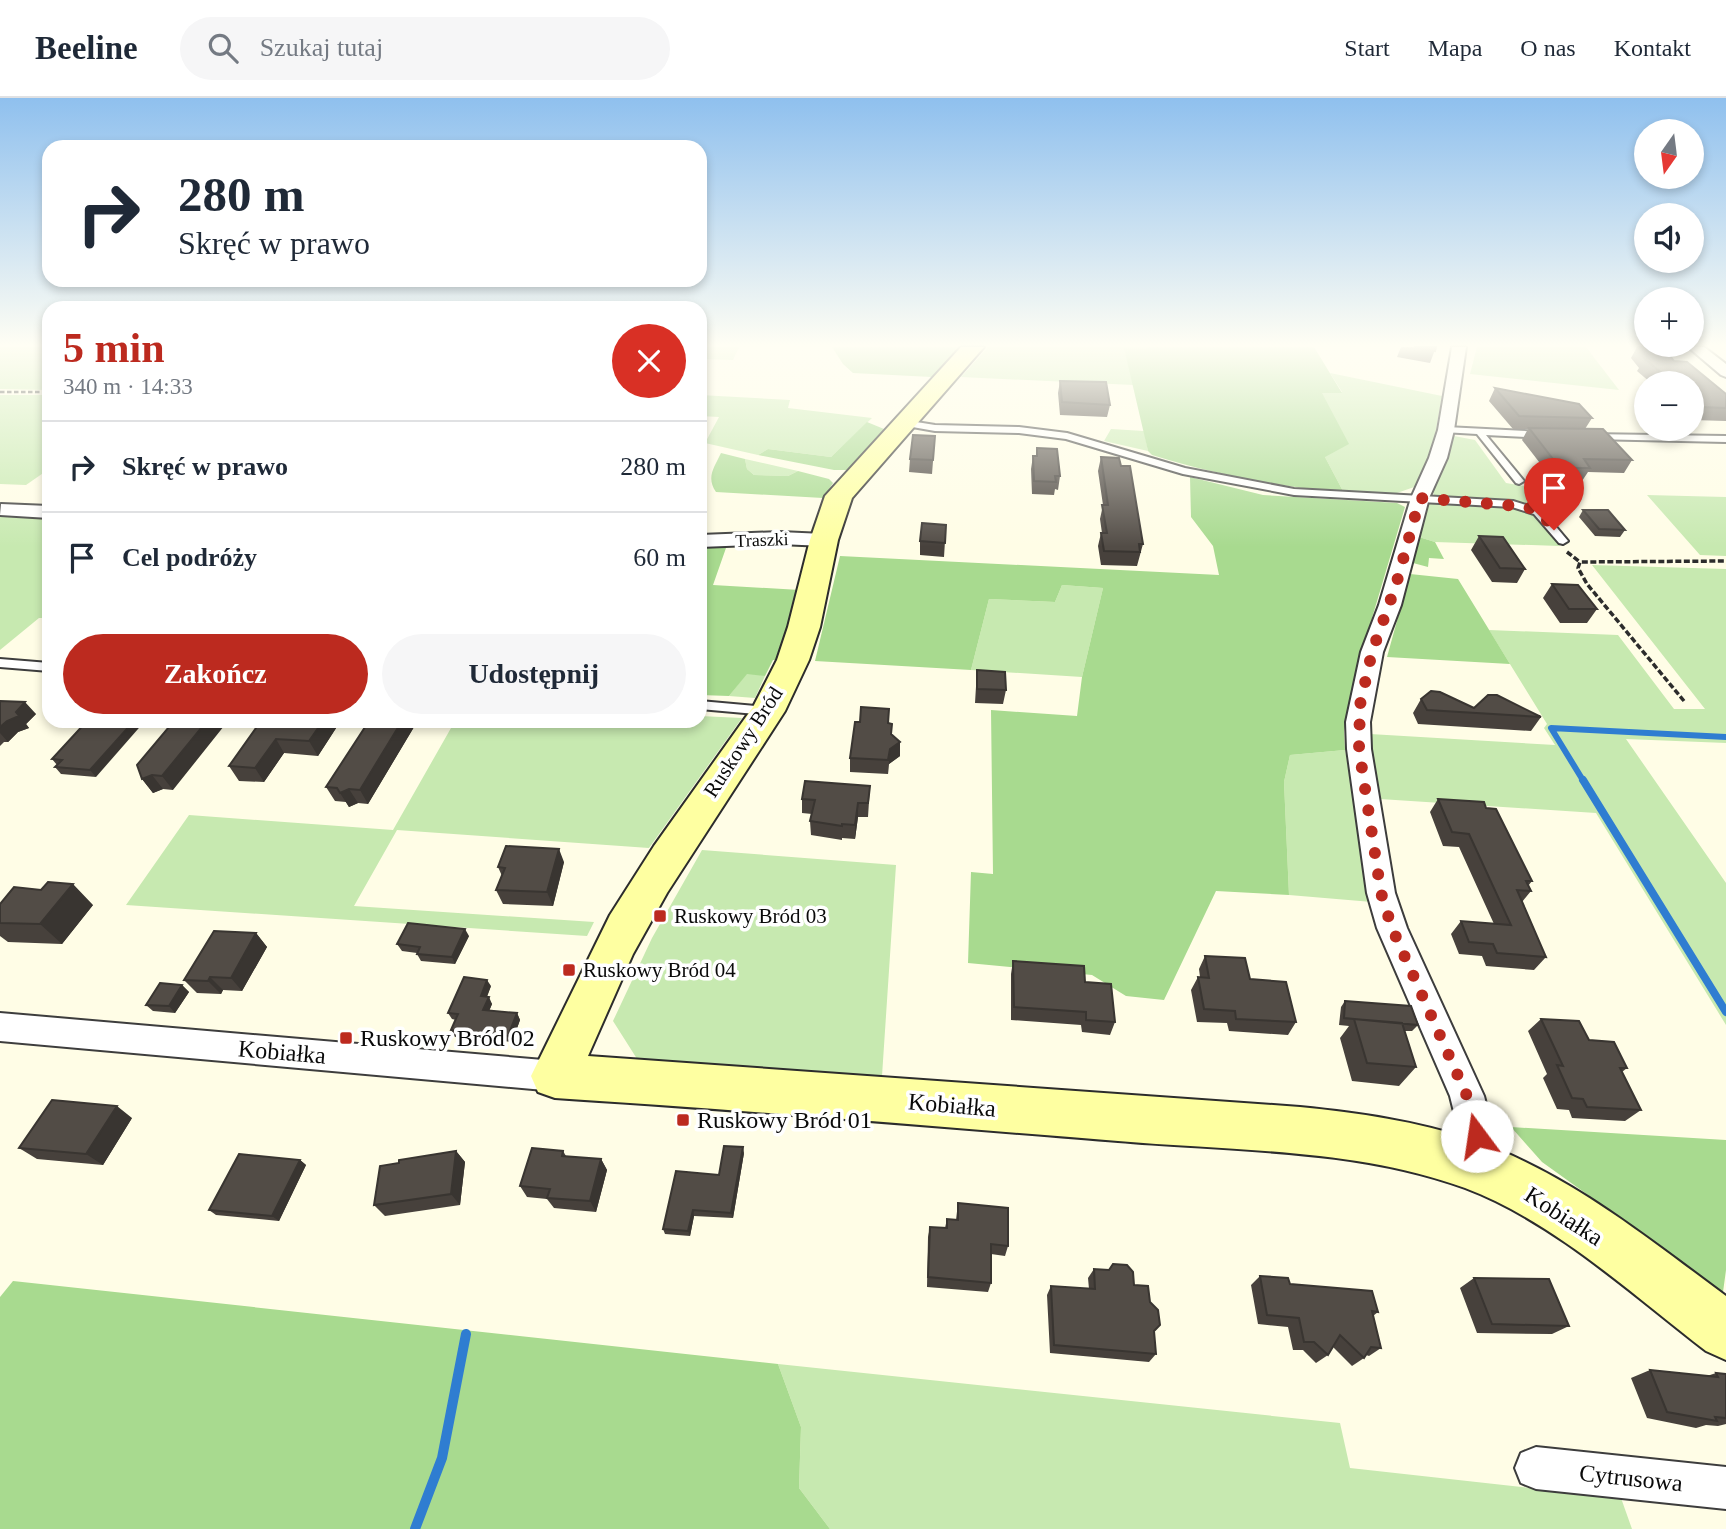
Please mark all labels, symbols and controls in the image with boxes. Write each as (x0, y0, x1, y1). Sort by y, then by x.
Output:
search box (180, 17, 670, 80)
icon: search (204, 29, 242, 67)
text: Beeline (35, 30, 138, 66)
text: Szukaj tutaj (260, 33, 383, 62)
text: Start (1344, 35, 1390, 61)
text: Mapa (1428, 35, 1482, 61)
text: O nas (1520, 35, 1576, 61)
text: Kontakt (1614, 35, 1691, 61)
north arrow (1634, 119, 1704, 189)
map controls (1634, 119, 1704, 441)
text: 280 m (178, 167, 305, 222)
icon: right (63, 168, 154, 259)
button: sound (1634, 203, 1704, 273)
text: Skręć w prawo (178, 225, 370, 261)
button: + (1634, 287, 1704, 357)
button: close (612, 324, 686, 398)
text: 5 min (63, 325, 165, 371)
button: − (1634, 371, 1704, 441)
text: 340 m · 14:33 (63, 374, 193, 399)
icon: right (63, 448, 101, 486)
text: Skręć w prawo (122, 452, 288, 481)
text: 280 m (620, 452, 686, 481)
pin (1524, 458, 1584, 530)
icon: arrive (1535, 469, 1573, 507)
street label: Traszki (735, 529, 789, 551)
icon: arrive (63, 539, 101, 577)
text: Cel podróży (122, 543, 257, 572)
text: 60 m (633, 543, 686, 572)
button: Zakończ (63, 634, 368, 714)
button: Udostępnij (382, 634, 686, 714)
street label: Ruskowy Bród (698, 682, 788, 802)
place label: Ruskowy Bród 03 (674, 904, 827, 928)
marker: Ruskowy Bród 03 (652, 908, 668, 924)
place label: Ruskowy Bród 04 (583, 958, 736, 982)
marker: Ruskowy Bród 04 (561, 962, 577, 978)
place label: Ruskowy Bród 02 (360, 1025, 535, 1051)
marker: Ruskowy Bród 02 (338, 1030, 354, 1046)
street label: Kobiałka (237, 1035, 327, 1069)
street label: Kobiałka (907, 1088, 997, 1122)
position arrow (1440, 1099, 1514, 1173)
place label: Ruskowy Bród 01 (697, 1107, 872, 1133)
marker: Ruskowy Bród 01 (675, 1112, 691, 1128)
street label: Kobiałka (1520, 1181, 1608, 1251)
street label: Cytrusowa (1578, 1460, 1684, 1496)

